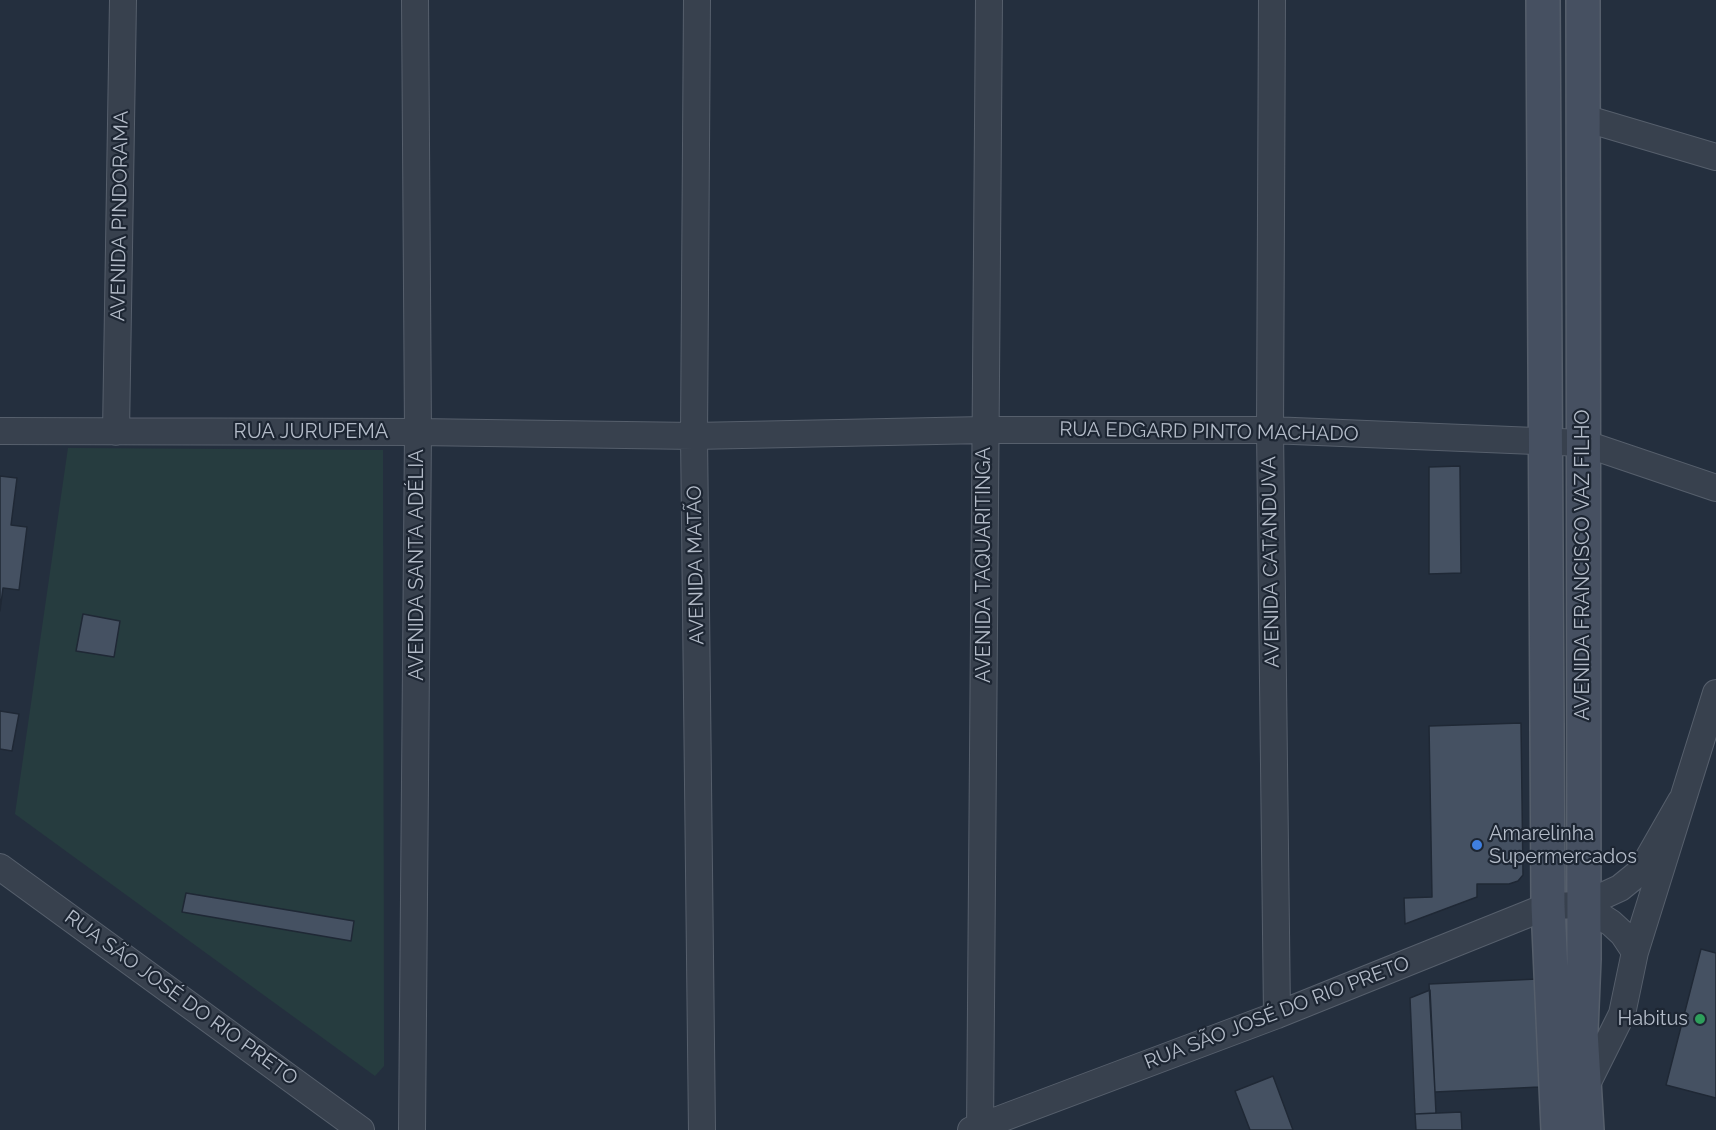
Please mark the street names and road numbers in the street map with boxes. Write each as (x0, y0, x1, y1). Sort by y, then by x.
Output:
street label: AVENIDA PINDORAMA (106, 110, 134, 322)
street label: AVENIDA FRANCISCO VAZ FILHO (1571, 410, 1595, 720)
street label: RUA EDGARD PINTO MACHADO (1059, 417, 1359, 447)
street label: RUA JURUPEMA (234, 420, 388, 444)
street label: AVENIDA TAQUARITINGA (972, 447, 996, 683)
street label: AVENIDA SANTA ADÉLIA (405, 449, 429, 681)
street label: AVENIDA CATANDUVA (1257, 456, 1285, 668)
street label: AVENIDA MATÃO (683, 485, 709, 645)
street label: RUA SÃO JOSÉ DO RIO PRETO (60, 905, 302, 1091)
street label: RUA SÃO JOSÉ DO RIO PRETO (1141, 951, 1413, 1075)

